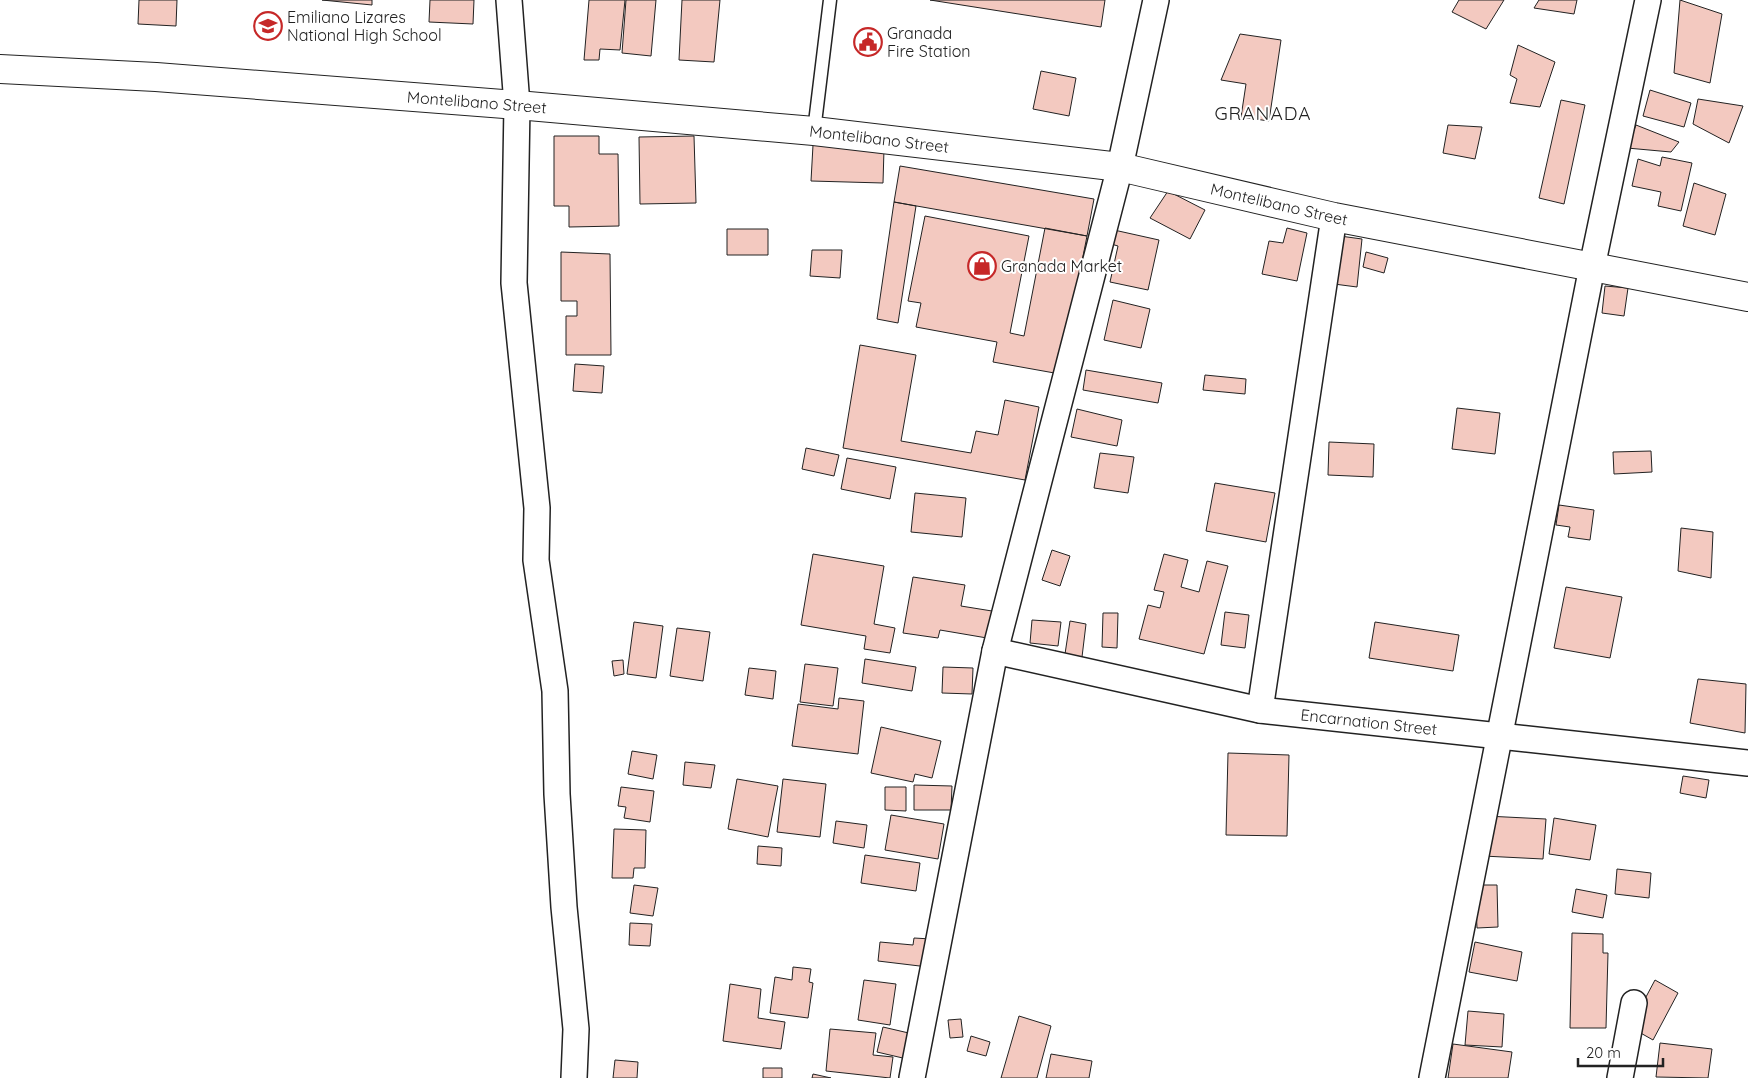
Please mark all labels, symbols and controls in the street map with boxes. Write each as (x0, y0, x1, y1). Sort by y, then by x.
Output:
place label: Emiliano Lizares National High School (287, 7, 442, 45)
school or university icon: Emiliano Lizares National High School (253, 11, 283, 41)
place label: Granada Fire Station (887, 23, 971, 61)
public building icon: Granada Fire Station (853, 27, 883, 57)
street label: Montelibano Street (406, 86, 548, 118)
district label: GRANADA (1214, 101, 1312, 125)
street label: Montelibano Street (808, 121, 950, 157)
street label: Montelibano Street (1209, 179, 1349, 229)
shop icon: Granada Market (967, 251, 997, 281)
place label: Granada Market (1001, 256, 1122, 276)
street label: Encarnation Street (1299, 704, 1438, 739)
scale bar (1578, 1036, 1663, 1068)
text: 20 m (1586, 1043, 1621, 1062)

